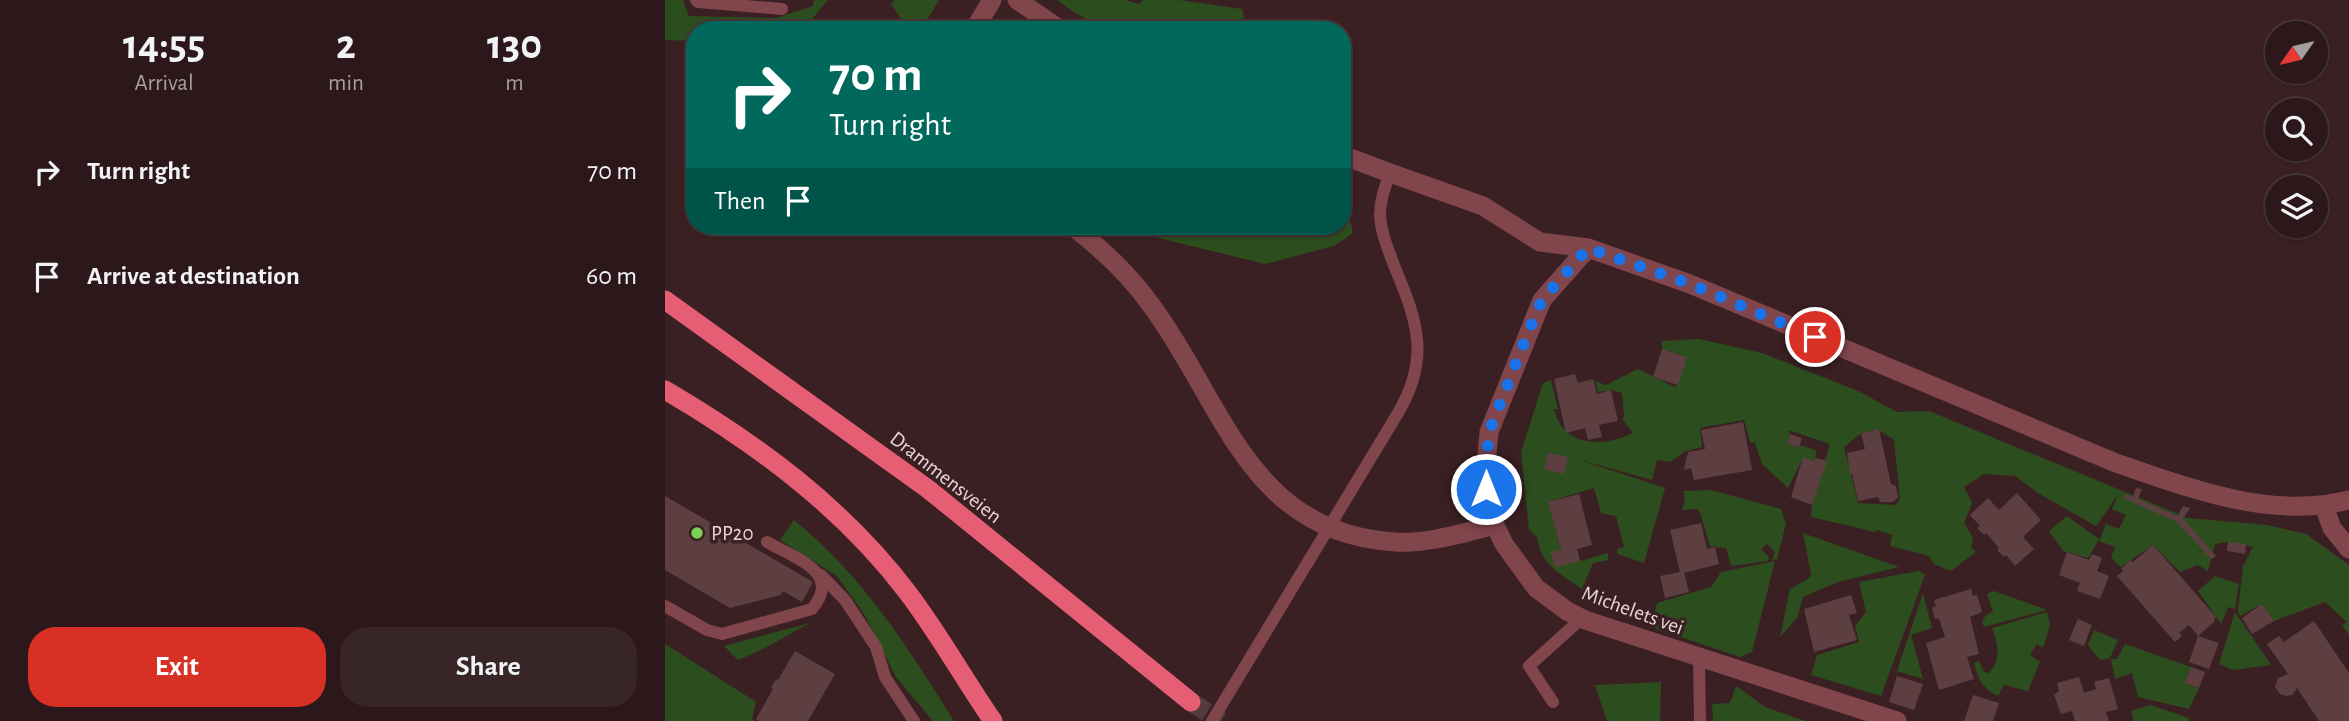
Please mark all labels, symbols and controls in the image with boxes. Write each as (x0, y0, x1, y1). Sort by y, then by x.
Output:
north arrow (2265, 21, 2327, 84)
map controls (2265, 21, 2328, 238)
text: 14:55 (123, 24, 205, 66)
text: 2 (336, 24, 356, 66)
text: 130 (487, 24, 542, 66)
icon: right (714, 49, 805, 140)
text: 70 m (829, 51, 923, 100)
text: Arrival (134, 72, 194, 95)
text: min (328, 72, 364, 95)
text: m (505, 72, 524, 95)
button: search (2265, 98, 2328, 161)
text: Turn right (829, 109, 951, 141)
icon: right (28, 153, 66, 191)
text: Turn right (87, 158, 190, 184)
text: 70 m (587, 158, 637, 184)
button: layers (2265, 175, 2328, 238)
icon: arrive (779, 182, 817, 220)
text: Then (714, 188, 765, 214)
icon: arrive (28, 258, 66, 296)
text: Arrive at destination (87, 263, 300, 289)
text: 60 m (586, 263, 637, 289)
pin (1785, 307, 1845, 367)
icon: arrive (1796, 318, 1834, 356)
street label: Drammensveien (886, 428, 1005, 527)
position arrow (1449, 452, 1523, 526)
place label: PP20 (711, 523, 753, 544)
marker: PP20 (689, 525, 705, 541)
street label: Michelets vei (1579, 582, 1686, 639)
button: Exit (28, 627, 326, 707)
button: Share (340, 627, 637, 707)

